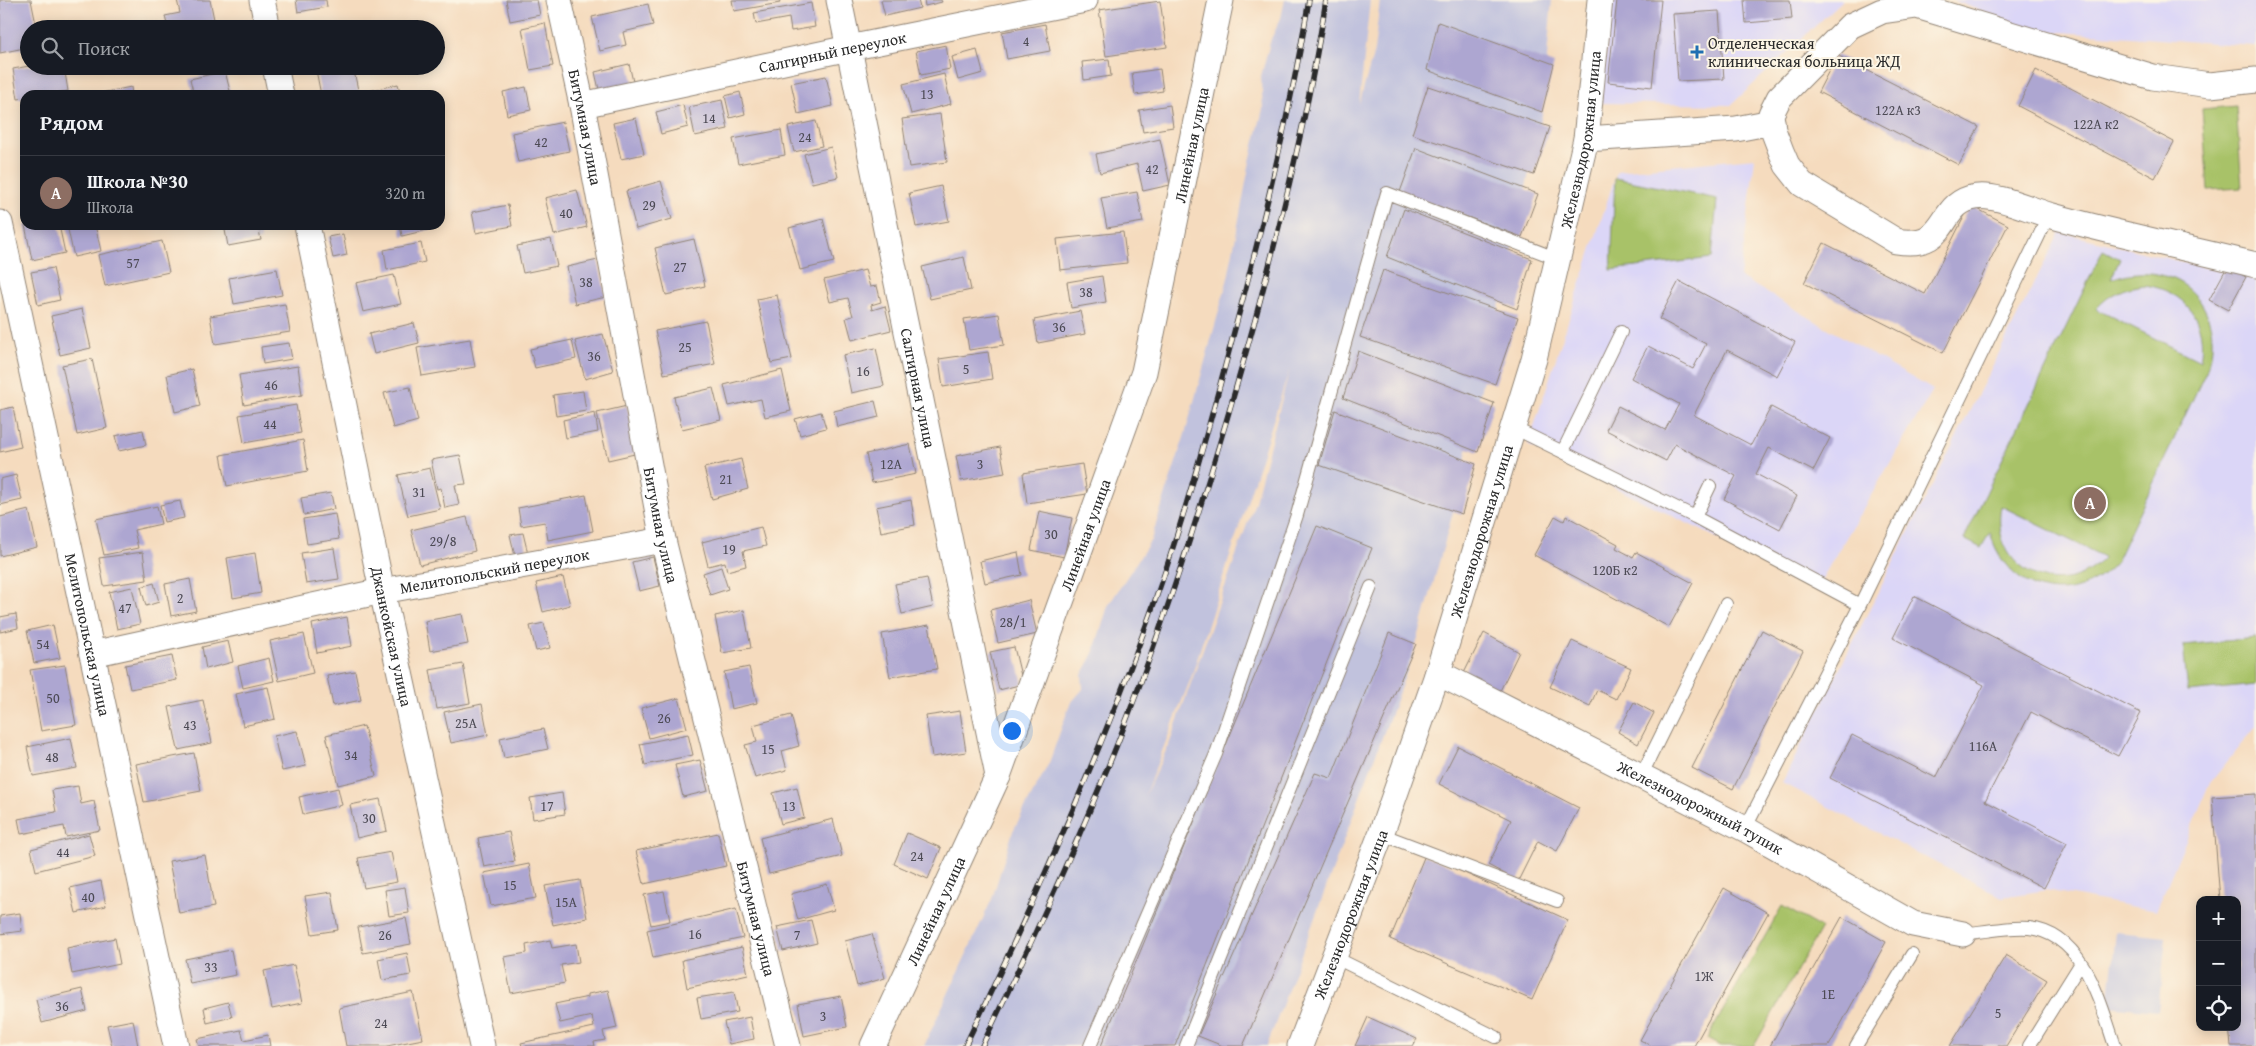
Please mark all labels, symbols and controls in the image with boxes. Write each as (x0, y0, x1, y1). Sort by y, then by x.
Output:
search box (20, 20, 445, 75)
street label: Салгирный переулок (757, 25, 909, 79)
house number: 4 (1023, 31, 1030, 51)
place label: Отделенческая клиническая больница ЖД (1708, 31, 1900, 73)
icon: search (38, 34, 66, 62)
text: Поиск (78, 34, 130, 62)
marker: Отделенческая клиническая больница ЖД (1690, 45, 1704, 59)
street label: Железнодорожная улица (1553, 49, 1607, 231)
street label: Битумная улица (563, 67, 609, 188)
house number: 13 (920, 84, 934, 104)
street label: Линейная улица (1167, 84, 1215, 205)
house number: 122А к3 (1875, 100, 1921, 120)
text: Рядом (40, 107, 103, 138)
house number: 14 (702, 108, 716, 128)
house number: 122А к2 (2073, 114, 2119, 134)
house number: 24 (798, 127, 812, 147)
house number: 42 (534, 132, 548, 152)
house number: 42 (1145, 159, 1159, 179)
text: Школа №30 (87, 167, 188, 195)
text: A (51, 181, 61, 205)
text: 320 m (385, 181, 425, 205)
text: Школа (87, 195, 133, 219)
house number: 29 (642, 195, 656, 215)
house number: 40 (559, 203, 573, 223)
house number: 57 (126, 253, 140, 273)
house number: 27 (673, 257, 687, 277)
house number: 38 (579, 272, 593, 292)
house number: 38 (1079, 282, 1093, 302)
house number: 36 (1052, 317, 1066, 337)
street label: Салгирная улица (895, 326, 943, 450)
house number: 25 (678, 337, 692, 357)
house number: 36 (587, 346, 601, 366)
house number: 5 (963, 359, 969, 379)
house number: 16 (856, 361, 870, 381)
house number: 46 (264, 375, 278, 395)
house number: 44 (263, 414, 277, 434)
street label: Железнодорожная улица (1443, 441, 1519, 621)
house number: 12А (880, 454, 902, 474)
house number: 3 (977, 454, 983, 474)
street label: Битумная улица (638, 465, 685, 586)
house number: 21 (719, 469, 733, 489)
street label: Линейная улица (1054, 475, 1117, 594)
house number: 31 (412, 482, 426, 502)
pin: A (2074, 484, 2106, 522)
house number: 30 (1044, 524, 1058, 544)
house number: 29/8 (430, 531, 457, 551)
house number: 19 (722, 539, 736, 559)
street label: Мелитопольский переулок (398, 542, 592, 600)
street label: Мелитопольская улица (59, 551, 117, 719)
house number: 120Б к2 (1592, 560, 1638, 580)
street label: Джанкойская улица (365, 563, 419, 709)
house number: 2 (177, 588, 183, 608)
house number: 47 (118, 598, 132, 618)
house number: 28/1 (1000, 612, 1026, 632)
house number: 54 (36, 634, 50, 654)
house number: 50 (46, 688, 60, 708)
house number: 26 (657, 708, 671, 728)
house number: 25А (455, 713, 477, 733)
house number: 43 (183, 715, 197, 735)
your location (999, 718, 1025, 744)
house number: 116А (1969, 736, 1998, 756)
house number: 15 (761, 739, 775, 759)
house number: 34 (344, 745, 358, 765)
house number: 48 (45, 747, 59, 767)
street label: Железнодорожный тупик (1612, 754, 1788, 861)
house number: 17 (540, 796, 554, 816)
house number: 13 (782, 796, 796, 816)
house number: 30 (362, 808, 376, 828)
street label: Железнодорожная улица (1307, 826, 1394, 1003)
house number: 44 (56, 842, 70, 862)
house number: 24 (910, 846, 924, 866)
street label: Линейная улица (900, 852, 971, 969)
street label: Битумная улица (731, 859, 782, 979)
house number: 15 (503, 875, 517, 895)
house number: 40 (81, 887, 95, 907)
house number: 15А (555, 892, 577, 912)
map controls (2196, 896, 2241, 1031)
button: + (2196, 896, 2241, 941)
house number: 16 (688, 924, 702, 944)
house number: 26 (378, 925, 392, 945)
house number: 7 (794, 925, 801, 945)
button: − (2196, 941, 2241, 986)
house number: 33 (204, 957, 218, 977)
house number: 1Ж (1694, 966, 1714, 986)
house number: 1Е (1821, 984, 1835, 1004)
button: locate (2196, 986, 2241, 1031)
house number: 36 (55, 996, 69, 1016)
house number: 5 (1995, 1003, 2001, 1023)
house number: 3 (820, 1006, 826, 1026)
house number: 24 (374, 1013, 388, 1033)

